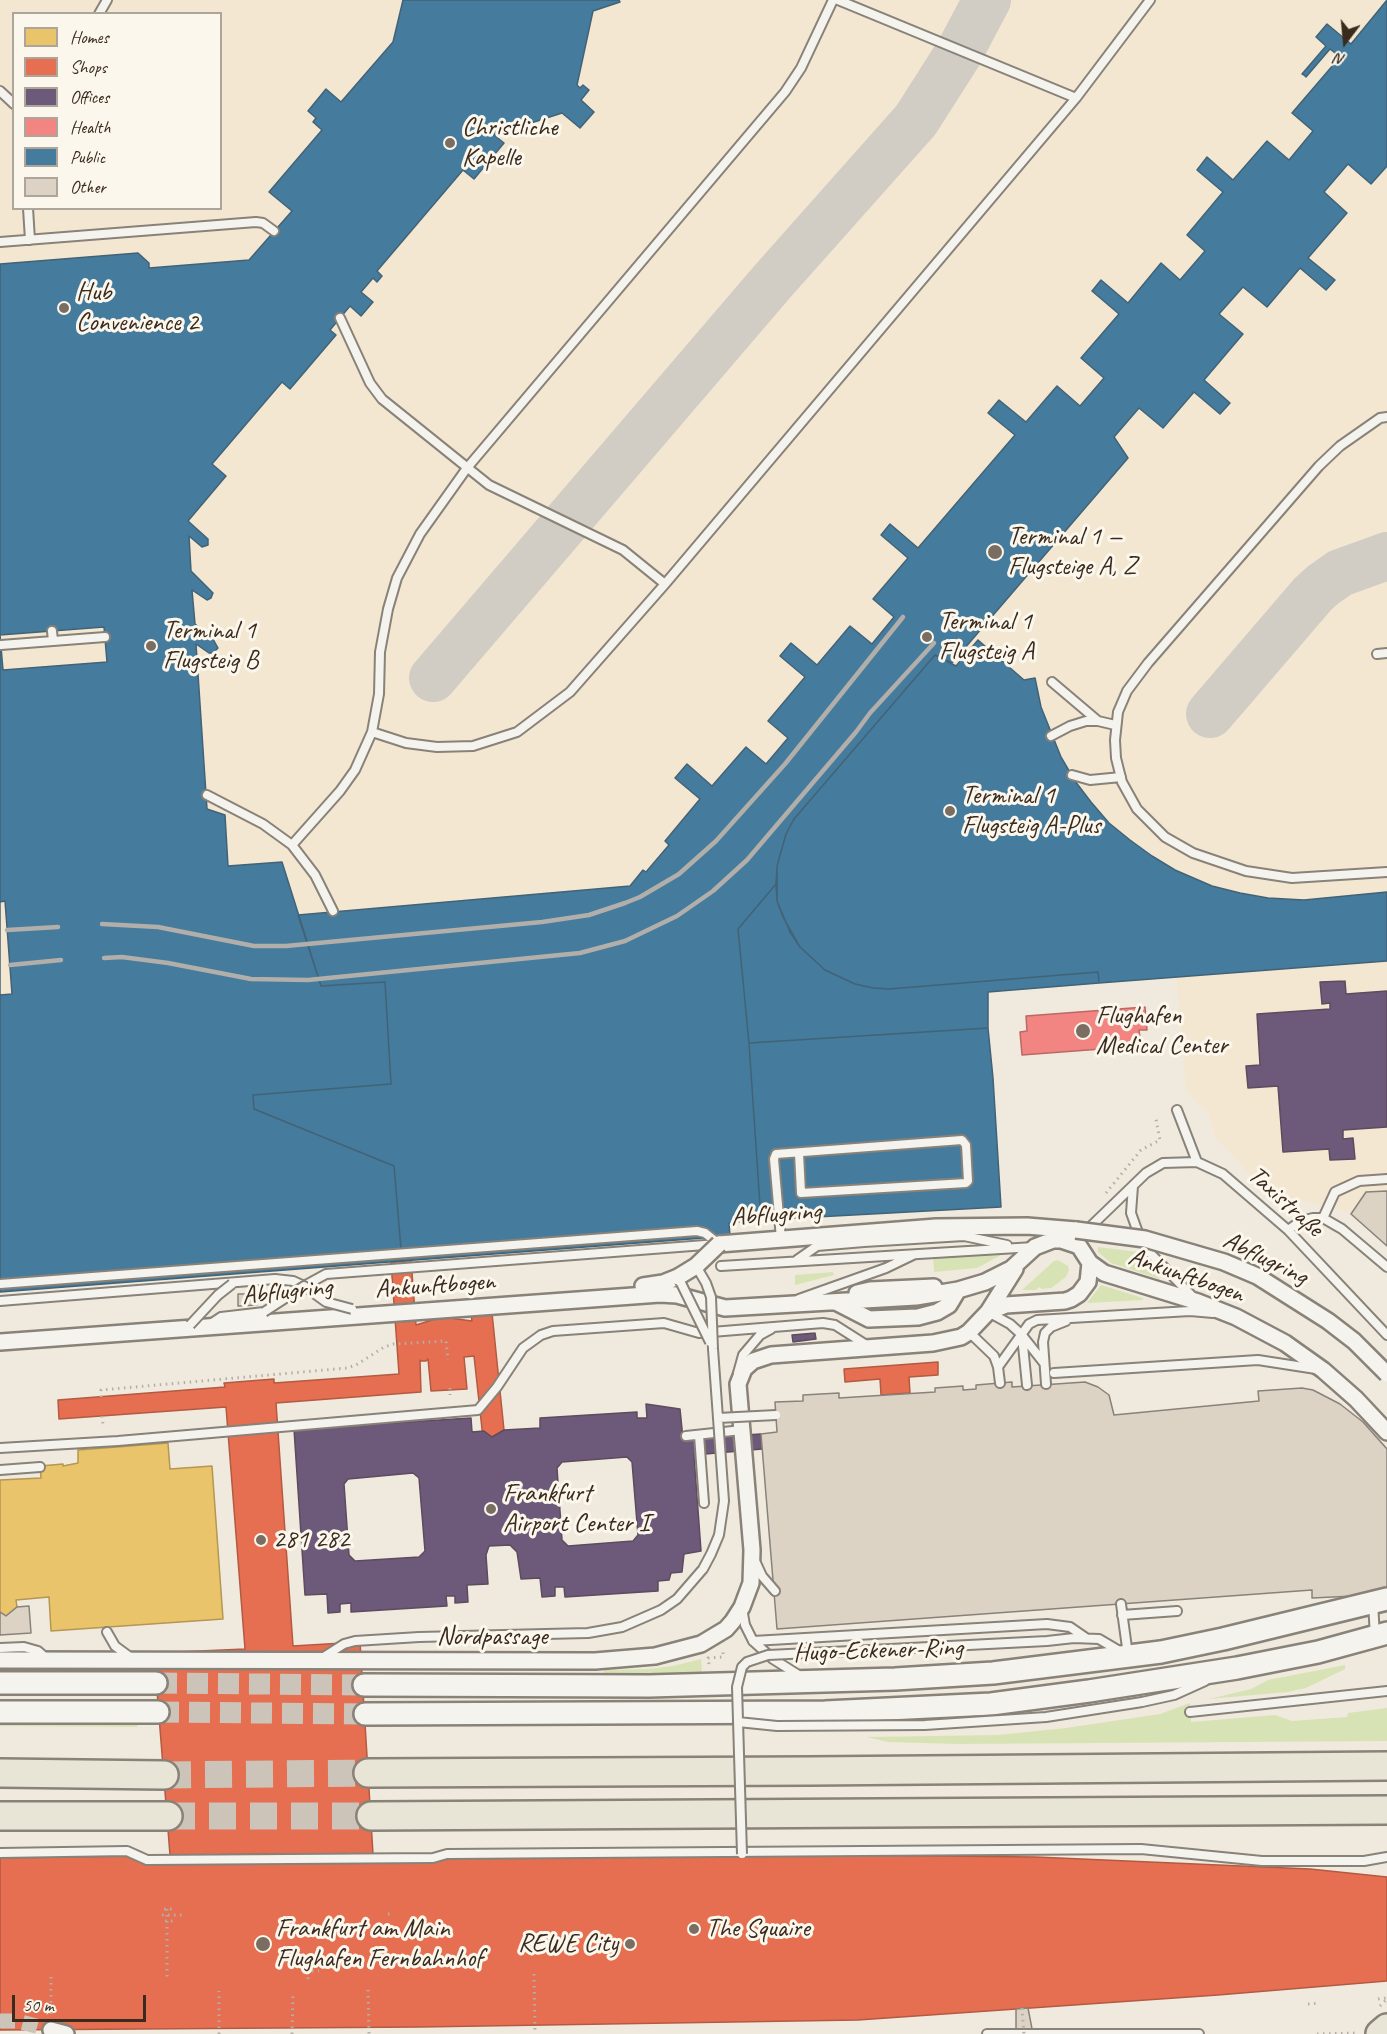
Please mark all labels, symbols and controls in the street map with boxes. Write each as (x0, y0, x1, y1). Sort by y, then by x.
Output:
legend (12, 12, 222, 210)
north arrow (1315, 12, 1375, 72)
text: Homes (70, 26, 109, 48)
text: N (1333, 48, 1348, 70)
text: Shops (70, 56, 107, 78)
text: Offices (70, 86, 109, 108)
place label: Christliche Kapelle (462, 112, 557, 174)
text: Health (70, 116, 110, 138)
marker: Christliche Kapelle (443, 136, 457, 150)
text: Public (70, 146, 105, 168)
text: Other (70, 176, 106, 198)
place label: Hub Convenience 2 (76, 277, 198, 338)
marker: Hub Convenience 2 (57, 301, 71, 315)
place label: Terminal 1 — Flugsteige A, Z (1008, 521, 1136, 582)
marker: Terminal 1 — Flugsteige A, Z (986, 543, 1004, 561)
place label: Terminal 1 Flugsteig A (939, 606, 1034, 668)
place label: Terminal 1 Flugsteig B (163, 615, 258, 676)
marker: Terminal 1 Flugsteig A (920, 630, 934, 644)
marker: Terminal 1 Flugsteig B (144, 639, 158, 653)
place label: Terminal 1 Flugsteig A-Plus (962, 780, 1101, 842)
marker: Terminal 1 Flugsteig A-Plus (943, 804, 957, 818)
place label: Flughafen Medical Center (1096, 1000, 1228, 1062)
marker: Flughafen Medical Center (1074, 1022, 1092, 1040)
street label: Taxistraße (1241, 1160, 1329, 1244)
street label: Abflugring (730, 1196, 822, 1234)
street label: Abflugring (1218, 1225, 1312, 1293)
street label: Ankunftbogen (1124, 1242, 1248, 1310)
street label: Ankunftbogen (374, 1266, 496, 1306)
street label: Abflugring (240, 1272, 334, 1312)
place label: Frankfurt Airport Center I (503, 1478, 649, 1540)
marker: Frankfurt Airport Center I (484, 1502, 498, 1516)
place label: 281 282 (273, 1524, 349, 1556)
marker: 281 282 (254, 1533, 268, 1547)
street label: Nordpassage (437, 1621, 547, 1653)
street label: Hugo-Eckener-Ring (793, 1632, 963, 1670)
place label: Frankfurt am Main Flughafen Fernbahnhof (276, 1913, 483, 1974)
place label: The Squaire (706, 1913, 810, 1945)
marker: The Squaire (687, 1922, 701, 1936)
place label: REWE City (518, 1928, 618, 1960)
marker: Frankfurt am Main Flughafen Fernbahnhof (254, 1935, 272, 1953)
marker: REWE City (623, 1937, 637, 1951)
scale bar (15, 1983, 148, 2021)
text: 50 m (23, 1994, 54, 2016)

